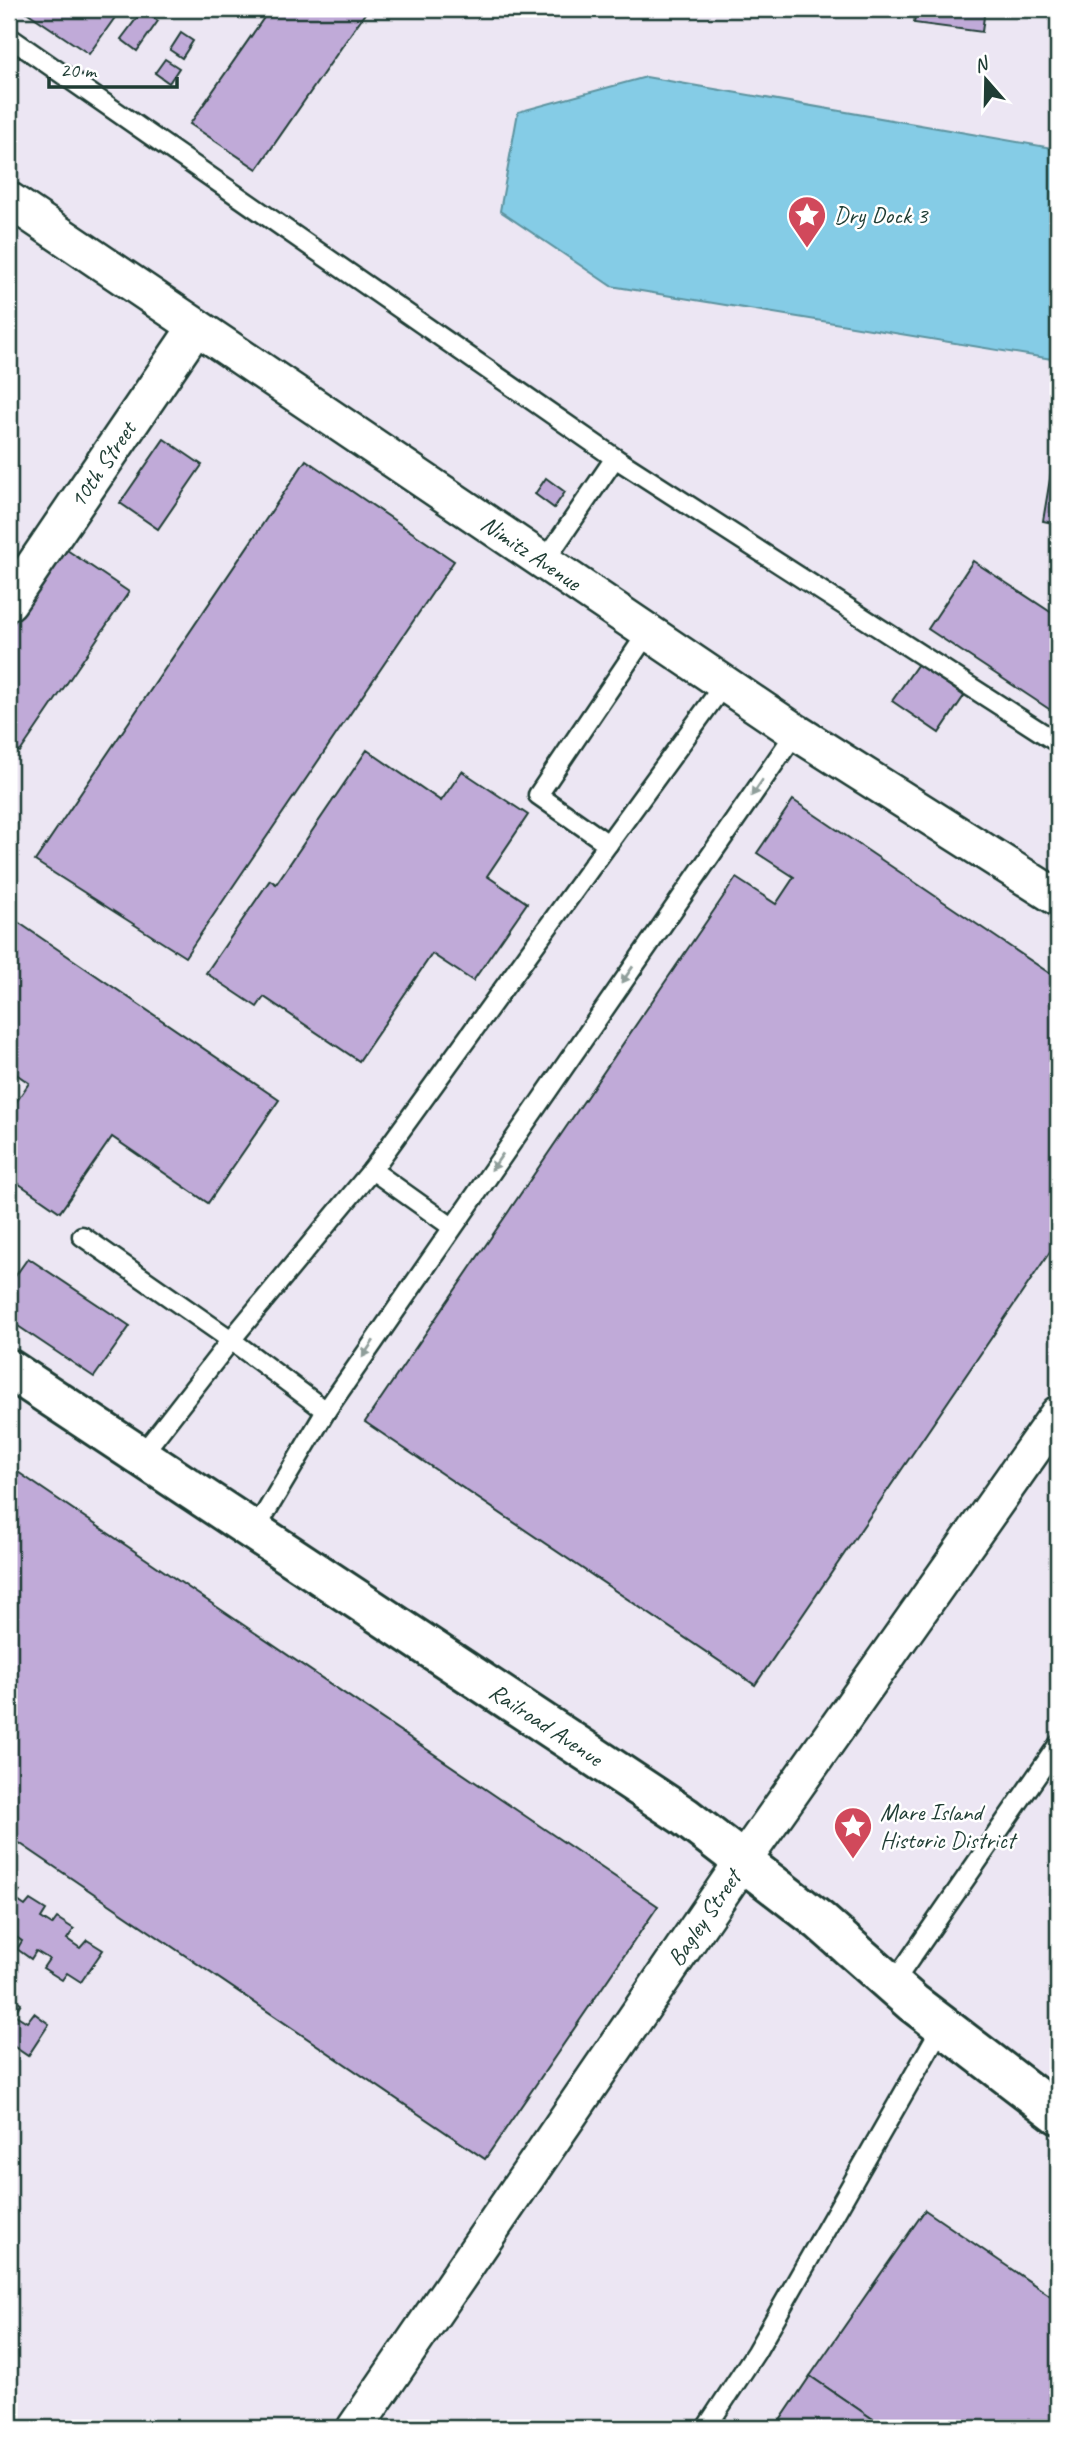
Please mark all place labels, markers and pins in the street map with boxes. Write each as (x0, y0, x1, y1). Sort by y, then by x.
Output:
place icon: Dry Dock 3 (786, 194, 828, 249)
place label: Dry Dock 3 (834, 200, 930, 230)
place label: Mare Island Historic District (880, 1797, 1018, 1855)
place icon: Mare Island Historic District (832, 1805, 874, 1860)

